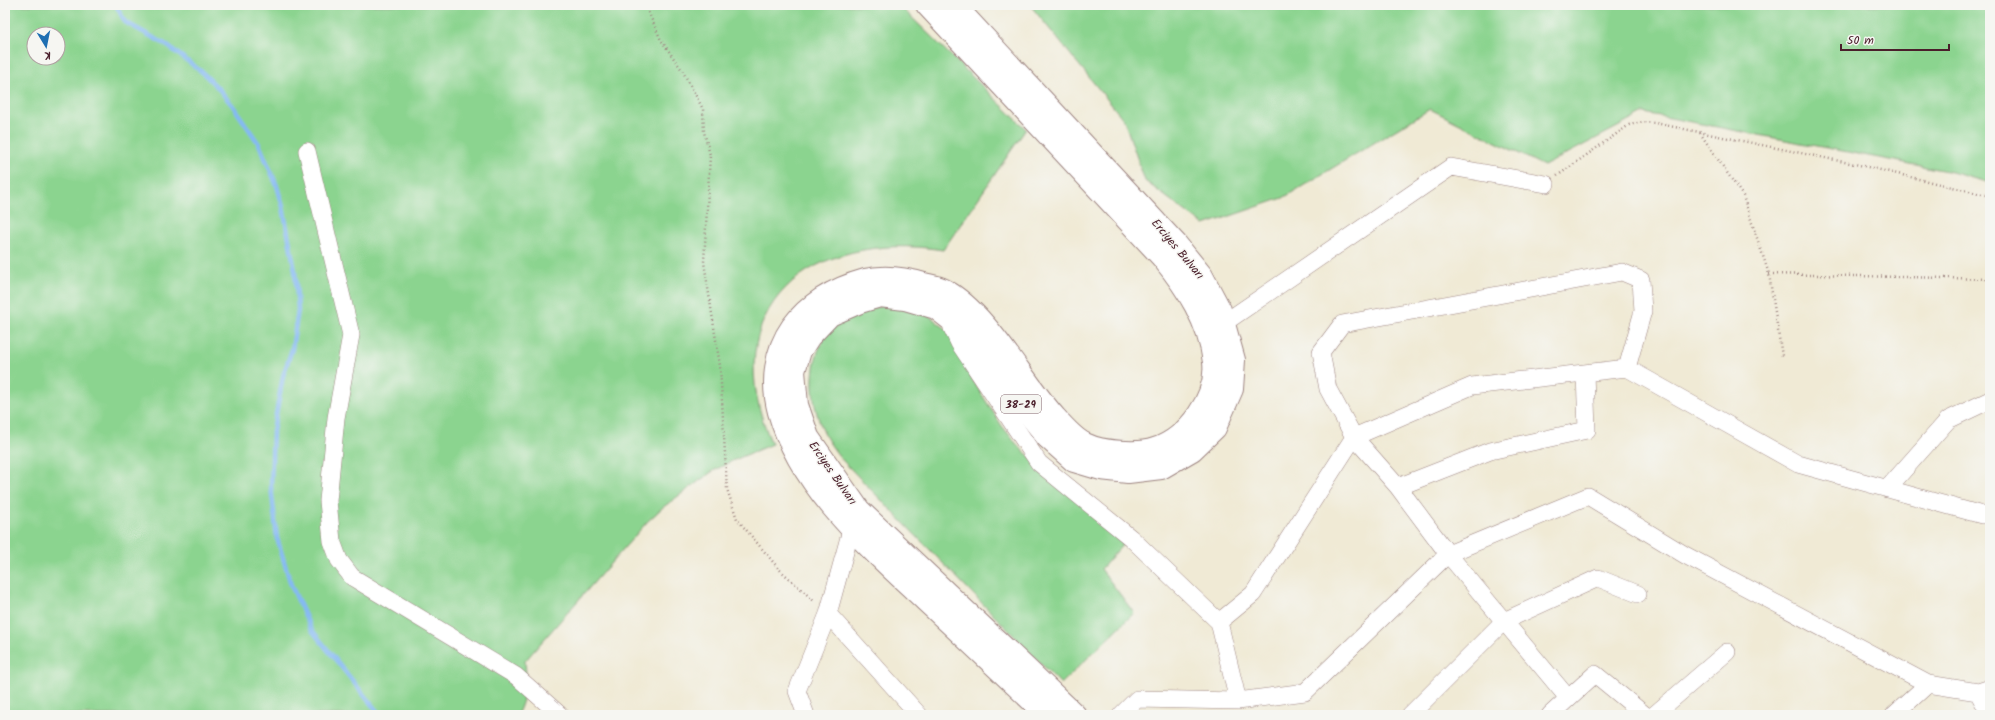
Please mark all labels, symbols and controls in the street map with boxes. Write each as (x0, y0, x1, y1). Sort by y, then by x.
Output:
north arrow (26, 26, 66, 66)
scale bar (1841, 26, 1949, 52)
text: 50 m (1847, 31, 1874, 50)
text: K (42, 45, 52, 64)
street label: Erciyes Bulvarı (1146, 215, 1209, 284)
road number: 38-29 (1001, 395, 1041, 413)
street label: Erciyes Bulvarı (804, 437, 862, 509)

